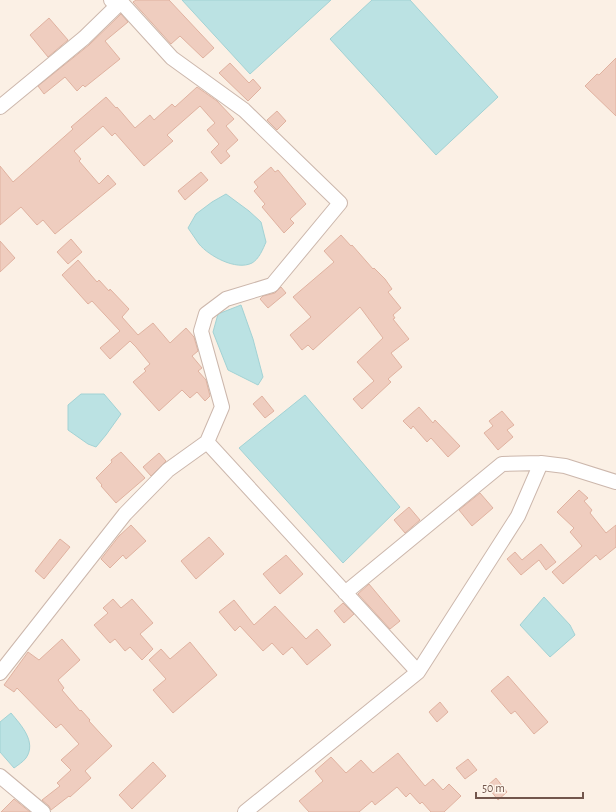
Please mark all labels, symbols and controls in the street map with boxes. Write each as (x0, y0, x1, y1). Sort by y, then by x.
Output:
scale bar (476, 774, 583, 800)
text: 50 m (482, 782, 505, 794)

